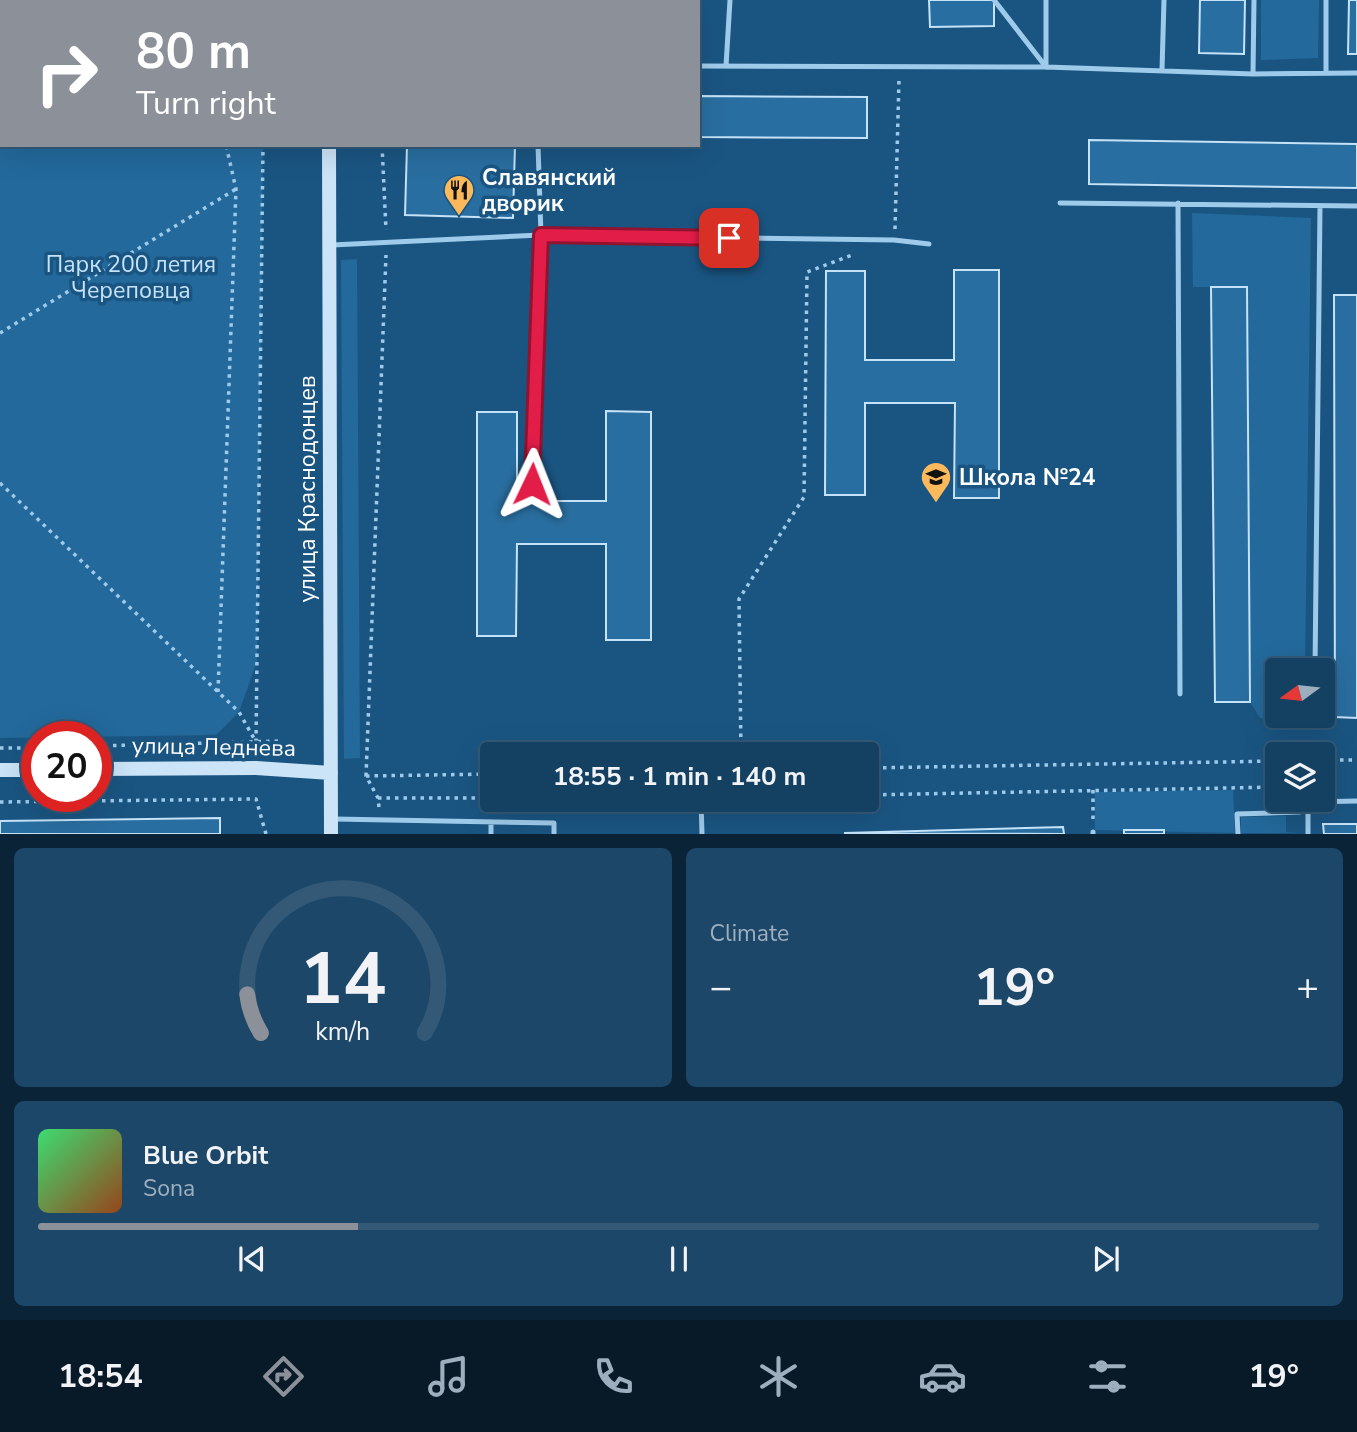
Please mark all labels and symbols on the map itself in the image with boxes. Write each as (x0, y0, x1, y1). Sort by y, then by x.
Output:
place label: Славянский дворик (482, 162, 616, 219)
restaurant icon: Славянский дворик (442, 173, 476, 217)
pin (699, 208, 759, 268)
park label: Парк 200 летия Череповца (46, 249, 216, 306)
street label: улица Краснодонцев (292, 375, 323, 603)
position arrow (495, 447, 569, 521)
school or university icon: Школа №24 (919, 460, 953, 504)
place label: Школа №24 (959, 462, 1096, 493)
north arrow (1265, 658, 1335, 728)
speed limit sign: 20 (21, 721, 112, 812)
street label: улица Леднева (132, 730, 296, 764)

